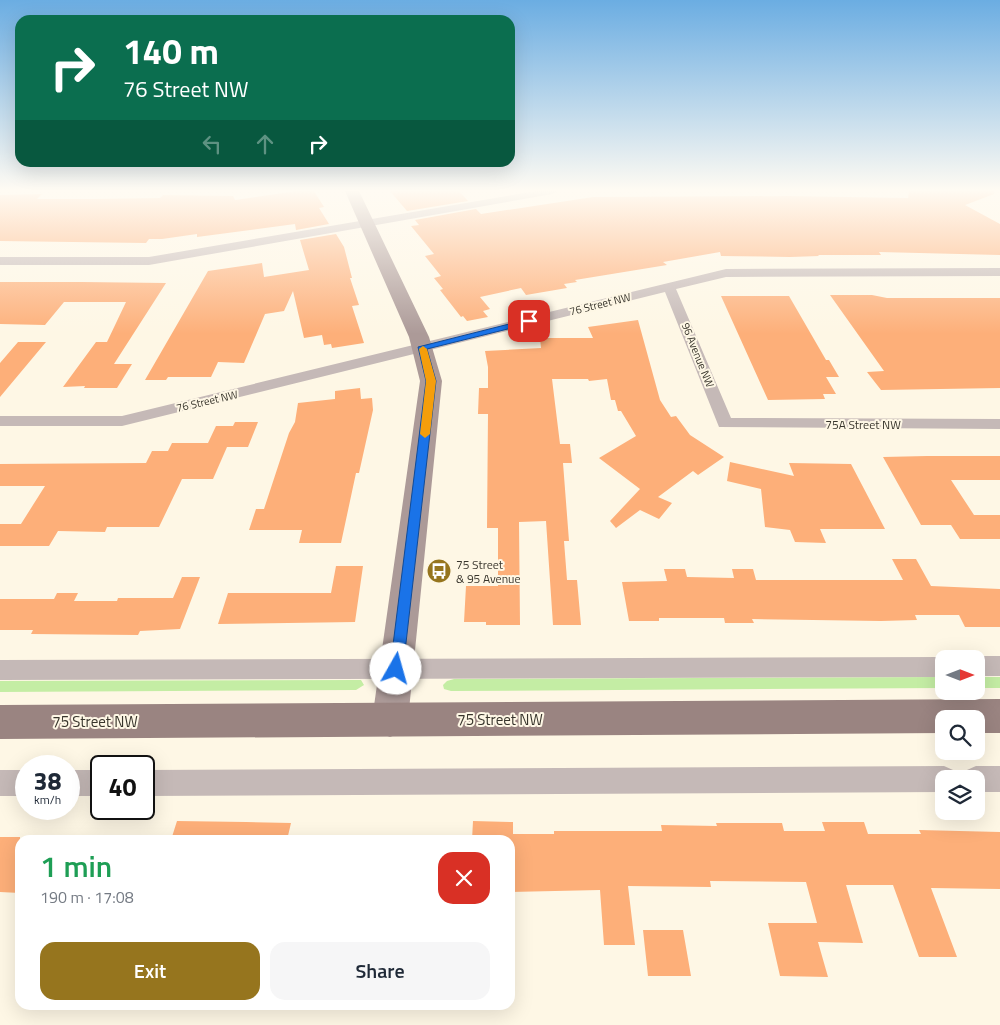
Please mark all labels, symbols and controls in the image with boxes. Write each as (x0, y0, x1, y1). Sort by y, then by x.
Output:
text: 140 m (123, 24, 219, 78)
icon: right (40, 35, 105, 100)
text: 76 Street NW (123, 72, 248, 106)
icon: left (198, 130, 226, 158)
icon: ahead (251, 130, 279, 158)
icon: right (304, 130, 332, 158)
street label: 76 Street NW (568, 289, 633, 319)
pin (508, 300, 550, 342)
icon: arrive (515, 307, 543, 335)
street label: 96 Avenue NW (678, 320, 718, 390)
street label: 76 Street NW (175, 386, 240, 416)
street label: 75A Street NW (825, 415, 901, 434)
place label: 75 Street & 95 Avenue (456, 555, 521, 588)
bus stop icon: 75 Street & 95 Avenue (426, 558, 452, 584)
position arrow (369, 642, 421, 694)
north arrow (935, 650, 985, 700)
map controls (935, 650, 985, 820)
street label: 75 Street NW (457, 708, 543, 731)
street label: 75 Street NW (52, 710, 138, 733)
button: search (935, 710, 985, 760)
speed limit sign: 40 (90, 755, 155, 820)
text: 38 (33, 762, 62, 800)
button: layers (935, 770, 985, 820)
text: km/h (34, 790, 61, 809)
text: 1 min (40, 843, 112, 889)
button: close (438, 852, 490, 904)
text: 190 m · 17:08 (40, 885, 134, 909)
button: Exit (40, 942, 260, 1000)
button: Share (270, 942, 490, 1000)

